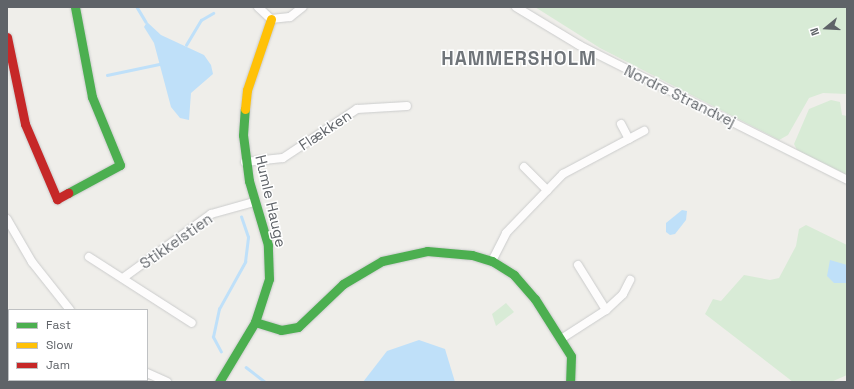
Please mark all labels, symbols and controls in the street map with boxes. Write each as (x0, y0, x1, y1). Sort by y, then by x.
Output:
north arrow (806, 8, 846, 48)
text: N (807, 26, 822, 37)
district label: HAMMERSHOLM (441, 48, 597, 70)
street label: Nordre Strandvej (621, 61, 739, 131)
street label: Flækken (295, 106, 355, 154)
street label: Humle Hauge (252, 153, 290, 249)
street label: Stikkelstien (136, 209, 216, 273)
legend (8, 309, 148, 381)
text: Fast (46, 317, 71, 333)
text: Slow (46, 337, 73, 353)
text: Jam (46, 357, 70, 373)

